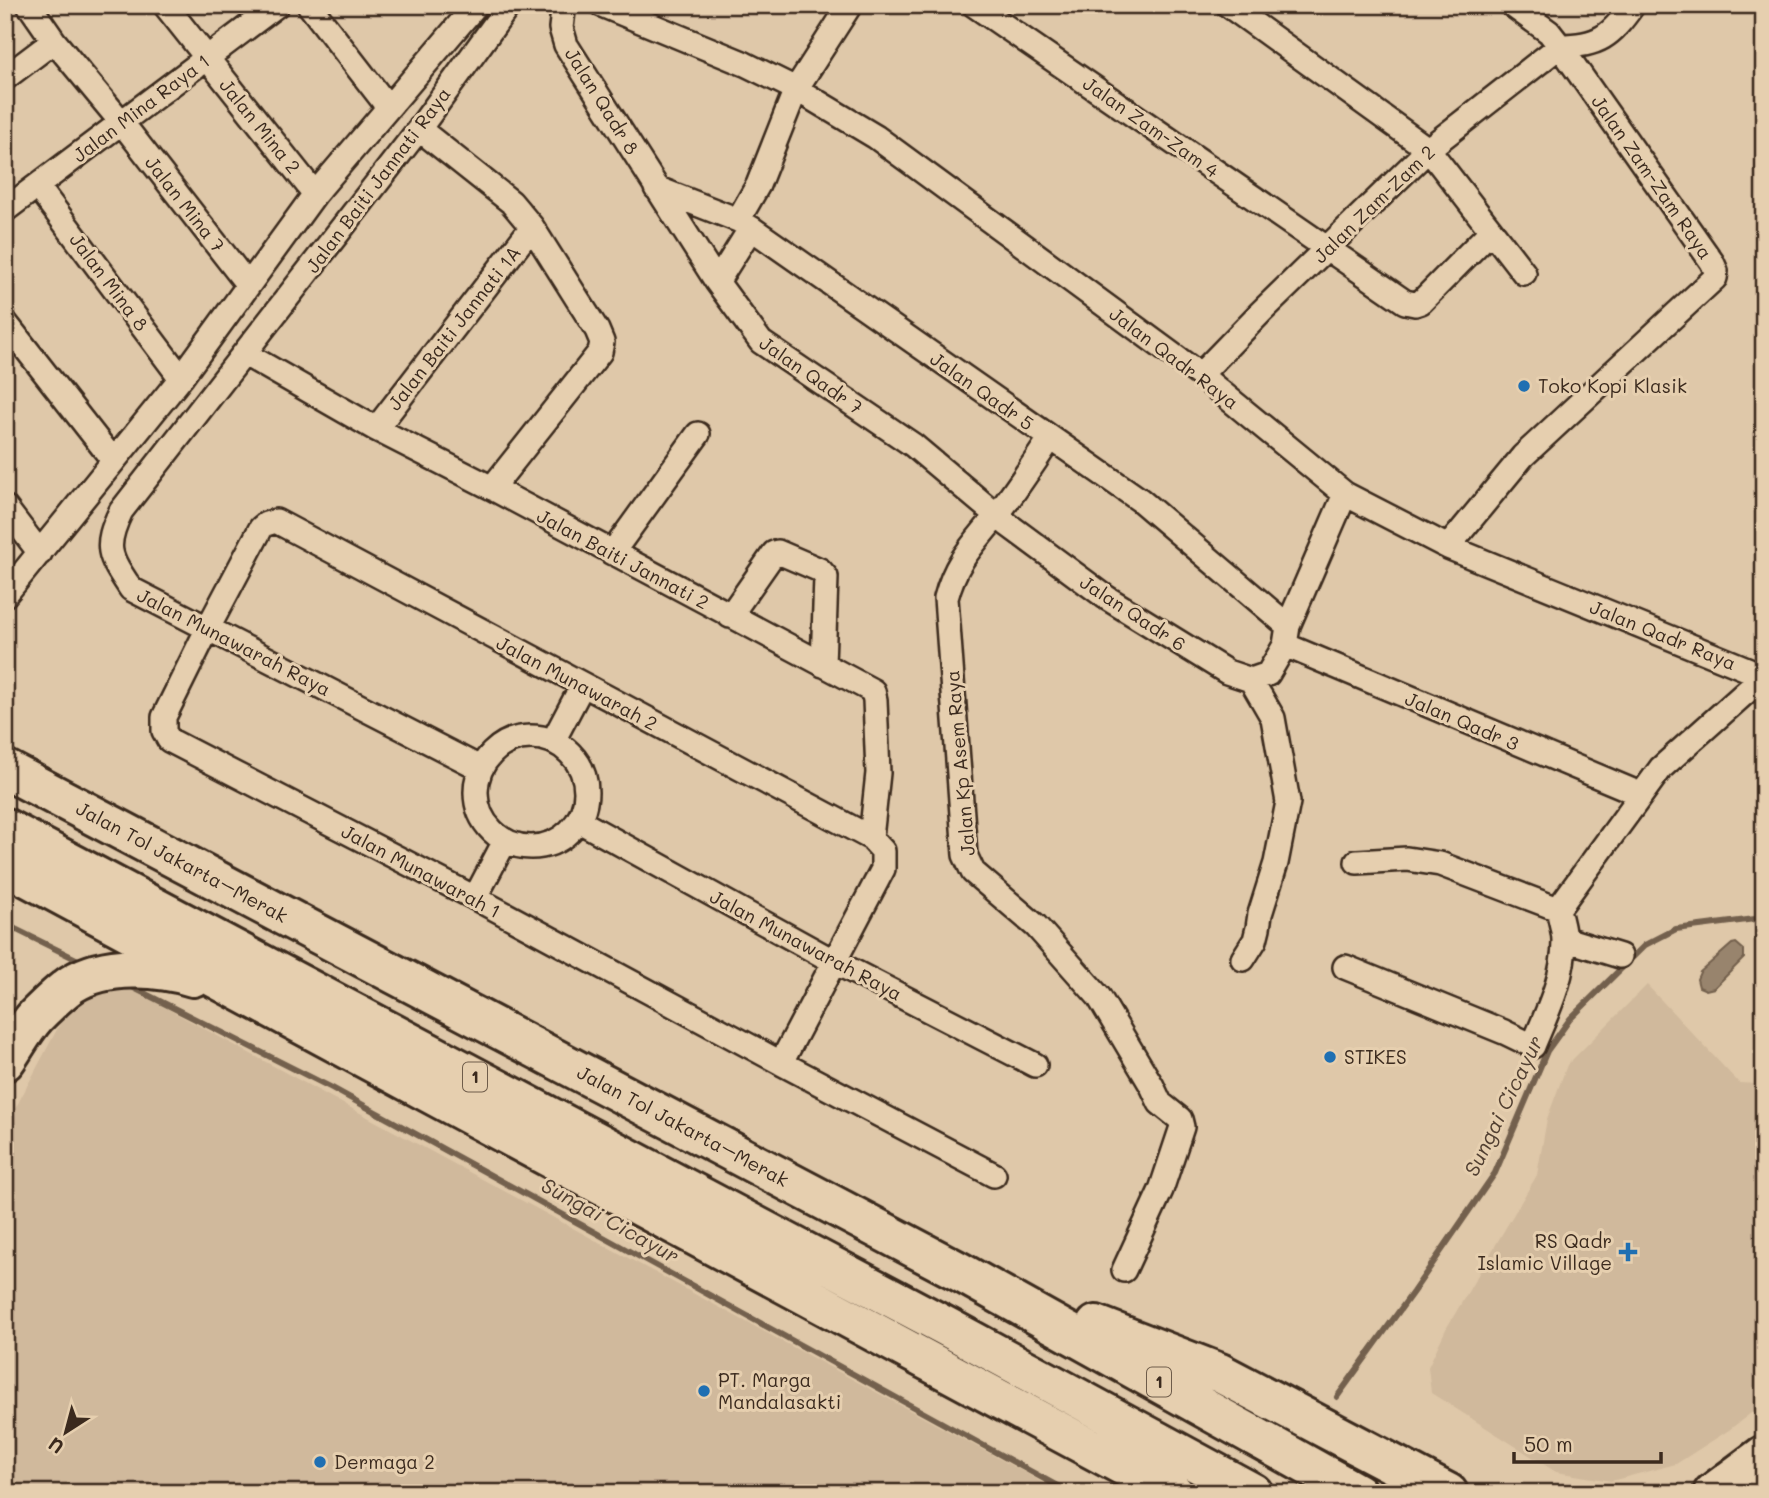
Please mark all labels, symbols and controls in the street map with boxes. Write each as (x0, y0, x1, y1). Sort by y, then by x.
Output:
street label: Jalan Qadr 8 (560, 43, 645, 159)
street label: Jalan Mina Raya 1 (67, 48, 214, 167)
street label: Jalan Zam-Zam 4 (1078, 70, 1224, 183)
street label: Jalan Mina 2 (214, 73, 306, 178)
street label: Jalan Baiti Jannati Raya (299, 82, 456, 278)
street label: Jalan Zam-Zam Raya (1586, 90, 1719, 264)
street label: Jalan Zam-Zam 2 (1308, 139, 1440, 268)
street label: Jalan Mina 7 (140, 151, 231, 257)
street label: Jalan Mina 8 (64, 228, 154, 336)
street label: Jalan Baiti Jannati 1A (381, 240, 526, 415)
street label: Jalan Qadr Raya (1105, 301, 1244, 414)
street label: Jalan Qadr 7 (755, 330, 868, 419)
street label: Jalan Qadr 5 (926, 346, 1039, 436)
place label: Toko Kopi Klasik (1538, 373, 1687, 398)
marker: Toko Kopi Klasik (1516, 378, 1532, 394)
street label: Jalan Baiti Jannati 2 (533, 503, 714, 614)
street label: Jalan Qadr 6 (1076, 569, 1191, 656)
street label: Jalan Munawarah Raya (133, 582, 335, 701)
street label: Jalan Qadr Raya (1586, 594, 1740, 675)
street label: Jalan Munawarah 2 (492, 630, 662, 736)
street label: Jalan Kp Asem Raya (939, 669, 980, 857)
street label: Jalan Qadr 3 (1402, 685, 1523, 756)
street label: Jalan Tol Jakarta–Merak (72, 795, 292, 928)
street label: Jalan Munawarah 1 (337, 818, 505, 923)
street label: Jalan Munawarah Raya (706, 883, 907, 1006)
water label: Sungai Cicayur (1457, 1031, 1548, 1180)
place label: STIKES (1344, 1044, 1407, 1069)
marker: STIKES (1322, 1049, 1338, 1065)
street label: Jalan Tol Jakarta–Merak (573, 1059, 793, 1192)
road number: 1 (463, 1062, 487, 1092)
water label: Sungai Cicayur (537, 1171, 684, 1269)
place label: RS Qadr Islamic Village (1477, 1228, 1612, 1275)
marker: RS Qadr Islamic Village (1618, 1242, 1638, 1262)
place label: PT. Marga Mandalasakti (718, 1367, 841, 1414)
road number: 1 (1147, 1367, 1171, 1396)
marker: PT. Marga Mandalasakti (696, 1383, 712, 1399)
north arrow (32, 1396, 102, 1466)
scale bar (1514, 1421, 1660, 1465)
text: 50 m (1524, 1430, 1573, 1457)
text: U (43, 1432, 68, 1460)
place label: Dermaga 2 (334, 1449, 435, 1474)
marker: Dermaga 2 (312, 1454, 328, 1470)

